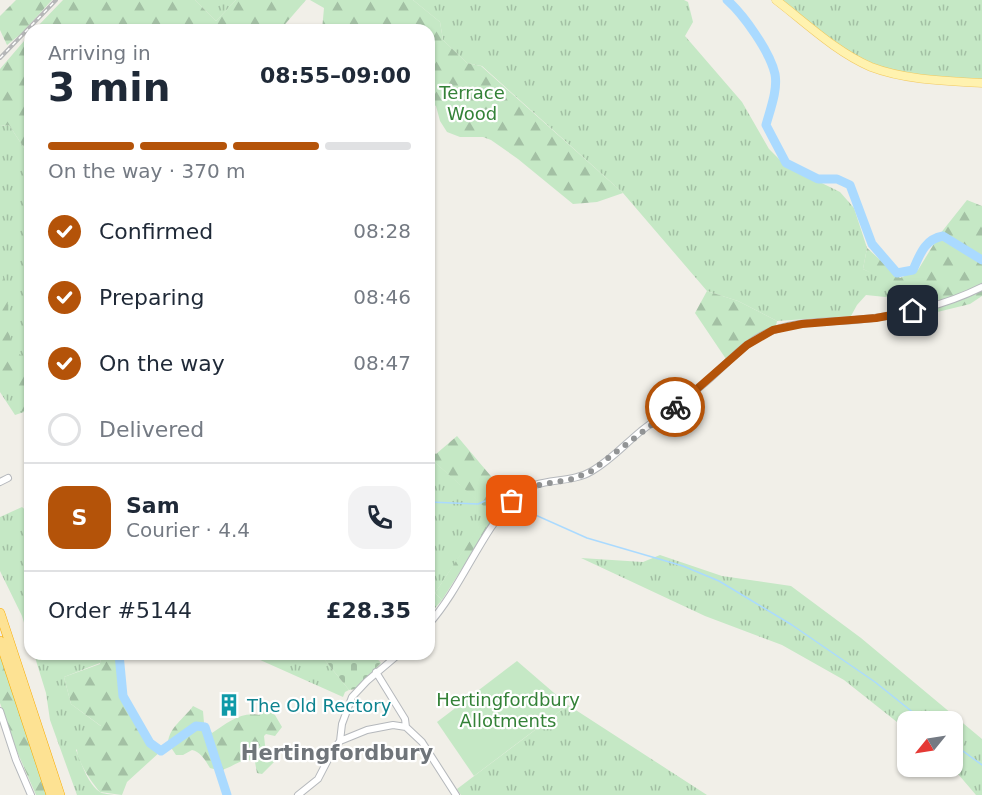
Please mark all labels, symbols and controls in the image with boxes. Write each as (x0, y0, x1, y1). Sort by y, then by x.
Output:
text: Arriving in (48, 41, 151, 65)
text: 08:55–09:00 (260, 63, 411, 88)
text: 3 min (48, 65, 170, 110)
park label: Terrace Wood (438, 82, 505, 124)
text: On the way · 370 m (48, 159, 246, 183)
icon: check (48, 215, 81, 248)
text: Confirmed (99, 219, 213, 244)
text: 08:28 (353, 219, 411, 243)
icon: check (48, 281, 81, 314)
text: Preparing (99, 285, 205, 310)
text: 08:46 (353, 285, 411, 309)
pin (887, 285, 938, 336)
icon: home (896, 294, 929, 327)
icon: check (48, 347, 81, 380)
text: On the way (99, 351, 225, 376)
text: 08:47 (353, 351, 411, 375)
courier (645, 377, 705, 437)
icon: bike (659, 391, 692, 424)
text: Delivered (99, 417, 204, 442)
pin (486, 475, 537, 526)
icon: bag (495, 484, 528, 517)
button: phone (348, 486, 411, 549)
text: Sam (126, 493, 180, 518)
text: S (72, 505, 87, 530)
text: Courier · 4.4 (126, 518, 250, 542)
text: Order #5144 (48, 598, 192, 623)
text: £28.35 (326, 598, 411, 623)
park label: Hertingfordbury Allotments (436, 689, 580, 731)
building icon: The Old Rectory (216, 692, 242, 718)
place label: The Old Rectory (246, 695, 392, 716)
north arrow (897, 711, 963, 777)
map controls (897, 711, 963, 777)
district label: Hertingfordbury (241, 741, 433, 765)

